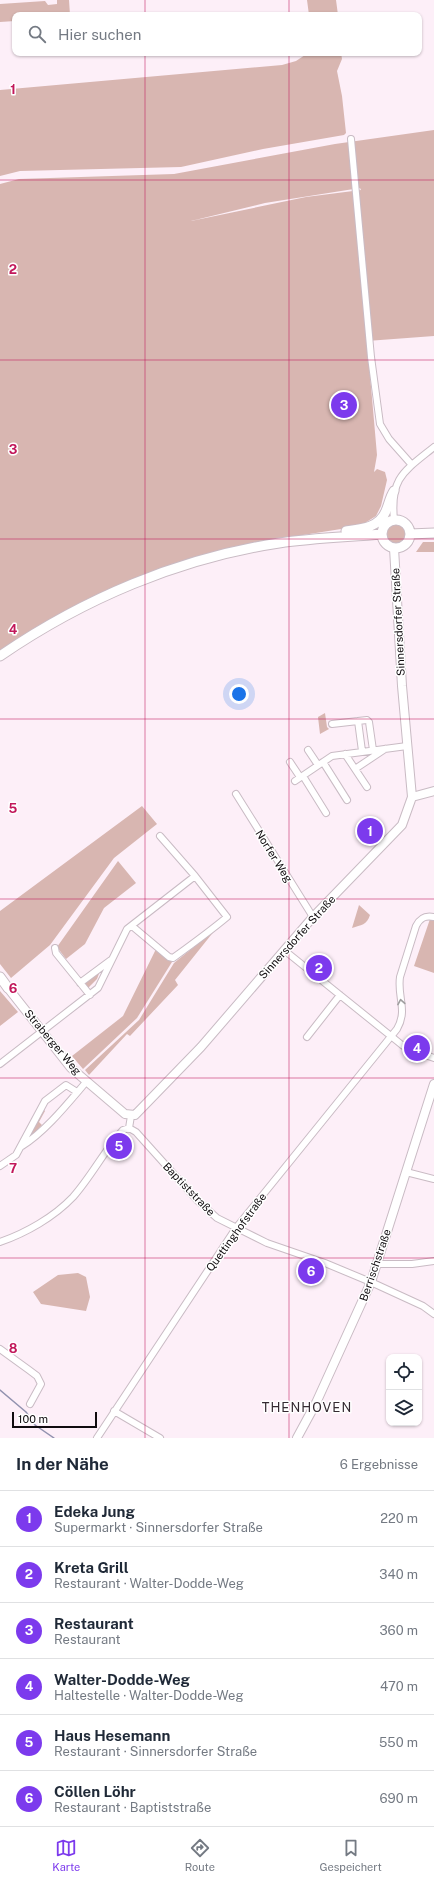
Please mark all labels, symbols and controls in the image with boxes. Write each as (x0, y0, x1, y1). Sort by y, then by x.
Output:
search box (12, 12, 422, 56)
icon: search (26, 23, 48, 45)
text: Hier suchen (58, 26, 141, 43)
text: 1 (10, 82, 16, 97)
text: 2 (9, 262, 17, 277)
pin: 3 (331, 390, 357, 420)
text: 3 (9, 442, 18, 457)
street label: Sinnersdorfer Straße (389, 568, 407, 676)
text: 4 (9, 622, 18, 637)
your location (229, 684, 249, 704)
text: 5 (9, 801, 18, 816)
pin: 1 (357, 816, 383, 846)
street label: Norfer Weg (253, 828, 295, 884)
street label: Sinnersdorfer Straße (256, 893, 338, 981)
pin: 2 (306, 953, 332, 983)
text: 6 (9, 981, 18, 996)
one-way arrow (398, 999, 406, 1005)
street label: Straberger Weg (22, 1007, 84, 1077)
pin: 4 (404, 1033, 430, 1063)
pin: 5 (106, 1131, 132, 1161)
street label: Baptiststraße (161, 1160, 217, 1218)
text: 7 (9, 1161, 17, 1176)
street label: Quettinghofstraße (204, 1191, 268, 1273)
street label: Berrischstraße (357, 1227, 393, 1303)
pin: 6 (298, 1256, 324, 1286)
text: 8 (9, 1341, 18, 1356)
map controls (386, 1354, 422, 1426)
button: locate (386, 1354, 422, 1390)
button: layers (386, 1390, 422, 1426)
district label: THENHOVEN (262, 1400, 352, 1415)
scale bar (12, 1410, 97, 1429)
text: 100 m (18, 1413, 48, 1425)
text: In der Nähe (16, 1454, 109, 1474)
text: 6 Ergebnisse (340, 1457, 418, 1472)
text: Edeka Jung (54, 1503, 135, 1520)
text: 1 (26, 1511, 32, 1526)
text: 220 m (380, 1511, 418, 1526)
text: Supermarkt · Sinnersdorfer Straße (54, 1520, 263, 1535)
text: Kreta Grill (54, 1559, 129, 1576)
text: 2 (25, 1567, 33, 1582)
text: 340 m (379, 1567, 418, 1582)
text: Restaurant · Walter-Dodde-Weg (54, 1576, 244, 1591)
text: Restaurant (54, 1615, 134, 1632)
text: 3 (25, 1623, 33, 1638)
text: 360 m (380, 1623, 418, 1638)
text: Restaurant (54, 1632, 120, 1647)
text: Walter-Dodde-Weg (54, 1671, 190, 1688)
text: 4 (25, 1679, 33, 1694)
text: 470 m (380, 1679, 418, 1694)
text: Haltestelle · Walter-Dodde-Weg (54, 1688, 244, 1703)
text: Haus Hesemann (54, 1727, 170, 1744)
text: 5 (25, 1735, 33, 1750)
text: 550 m (379, 1735, 418, 1750)
text: Restaurant · Sinnersdorfer Straße (54, 1744, 257, 1759)
text: Cöllen Löhr (54, 1783, 136, 1800)
text: 6 (25, 1791, 33, 1806)
text: 690 m (380, 1791, 418, 1806)
text: Restaurant · Baptiststraße (54, 1800, 211, 1815)
tab: Karte (52, 1837, 80, 1873)
tab: Route (185, 1837, 215, 1873)
tab: Gespeichert (320, 1837, 382, 1873)

